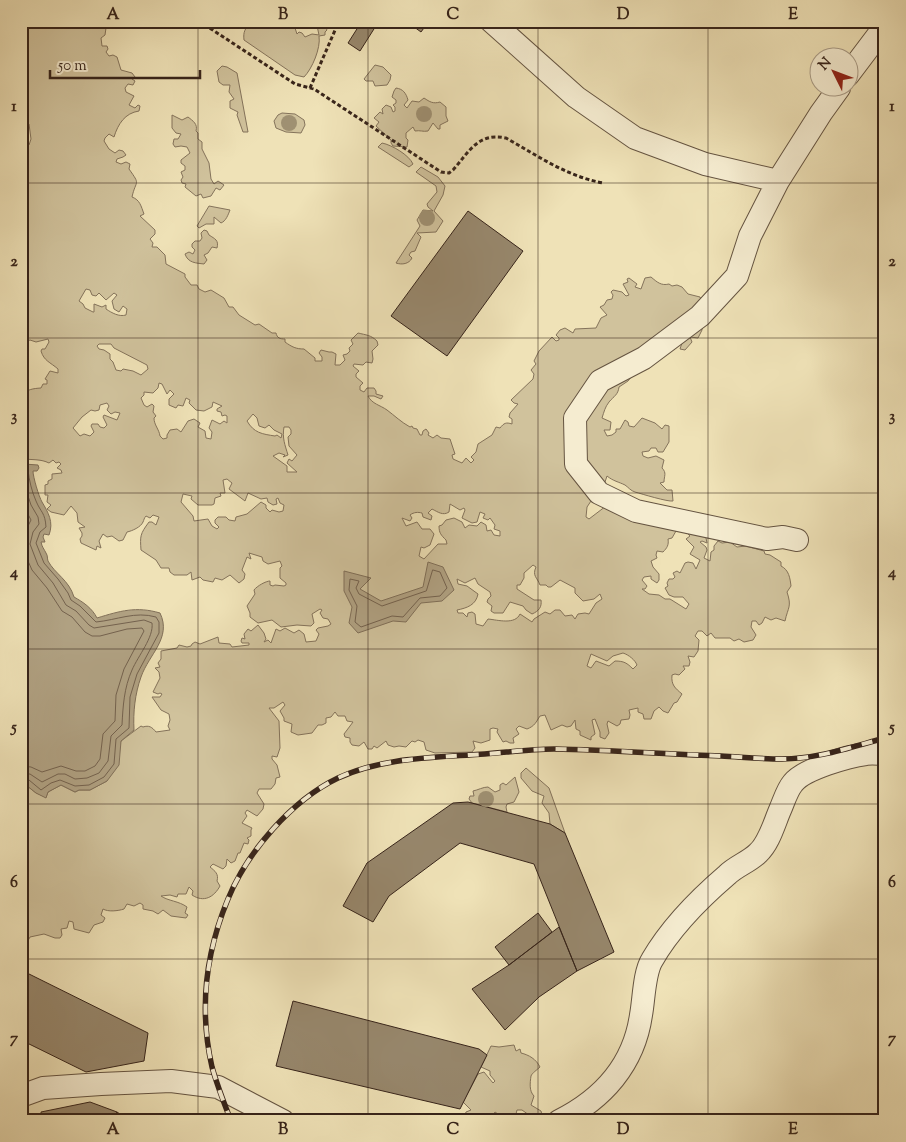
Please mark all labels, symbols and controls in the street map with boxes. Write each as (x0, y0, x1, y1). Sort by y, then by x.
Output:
text: A (107, 4, 120, 27)
text: B (278, 4, 288, 27)
text: C (447, 4, 460, 27)
text: D (617, 4, 630, 27)
text: E (788, 4, 798, 27)
scale bar (50, 48, 200, 80)
north arrow (808, 48, 858, 98)
text: N (815, 54, 837, 75)
text: 50 m (57, 56, 87, 77)
text: 1 (11, 96, 17, 119)
text: 1 (889, 96, 895, 119)
text: 2 (10, 251, 18, 274)
text: 2 (888, 251, 896, 274)
text: 3 (11, 406, 18, 429)
text: 3 (889, 406, 896, 429)
text: 4 (9, 562, 18, 585)
text: 4 (887, 562, 896, 585)
text: 5 (9, 717, 17, 740)
text: 5 (887, 717, 895, 740)
text: 6 (10, 872, 18, 895)
text: 6 (888, 872, 896, 895)
text: 7 (10, 1028, 19, 1051)
text: 7 (888, 1028, 897, 1051)
text: A (107, 1119, 120, 1142)
text: B (278, 1119, 288, 1142)
text: C (447, 1119, 460, 1142)
text: D (617, 1119, 630, 1142)
text: E (788, 1119, 798, 1142)

